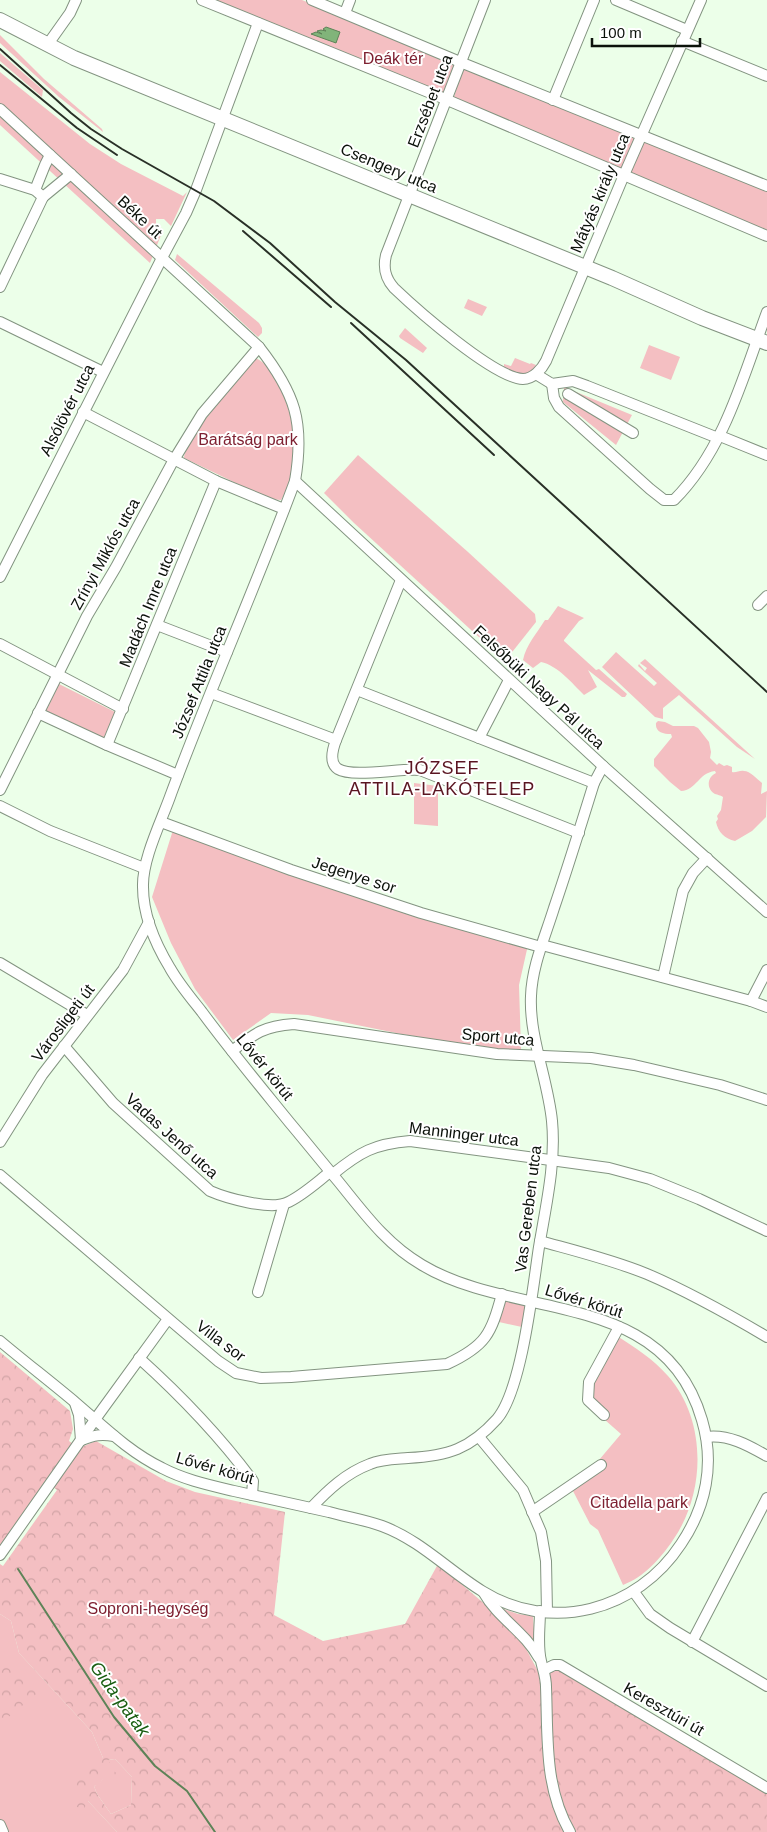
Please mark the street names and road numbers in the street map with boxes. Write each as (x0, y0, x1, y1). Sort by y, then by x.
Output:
street label: Erzsébet utca (405, 52, 456, 150)
street label: Mátyás király utca (567, 131, 633, 255)
street label: Csengery utca (338, 140, 440, 196)
street label: Béke út (114, 192, 166, 242)
street label: Alsólövér utca (37, 361, 97, 459)
street label: Zrínyi Miklós utca (67, 495, 143, 613)
street label: Madách Imre utca (116, 544, 180, 670)
street label: Felsőbüki Nagy Pál utca (470, 622, 608, 752)
street label: József Attila utca (169, 623, 229, 741)
street label: Jegenye sor (310, 853, 399, 897)
street label: Városligeti út (28, 981, 98, 1065)
street label: Sport utca (461, 1025, 535, 1049)
street label: Lővér körút (233, 1031, 297, 1104)
street label: Vadas Jenő utca (122, 1090, 222, 1182)
street label: Manninger utca (408, 1119, 520, 1149)
street label: Vas Gereben utca (512, 1144, 544, 1273)
street label: Lővér körút (543, 1281, 625, 1321)
street label: Villa sor (193, 1317, 249, 1365)
street label: Lővér körút (174, 1449, 256, 1487)
street label: Keresztúri út (621, 1679, 708, 1739)

